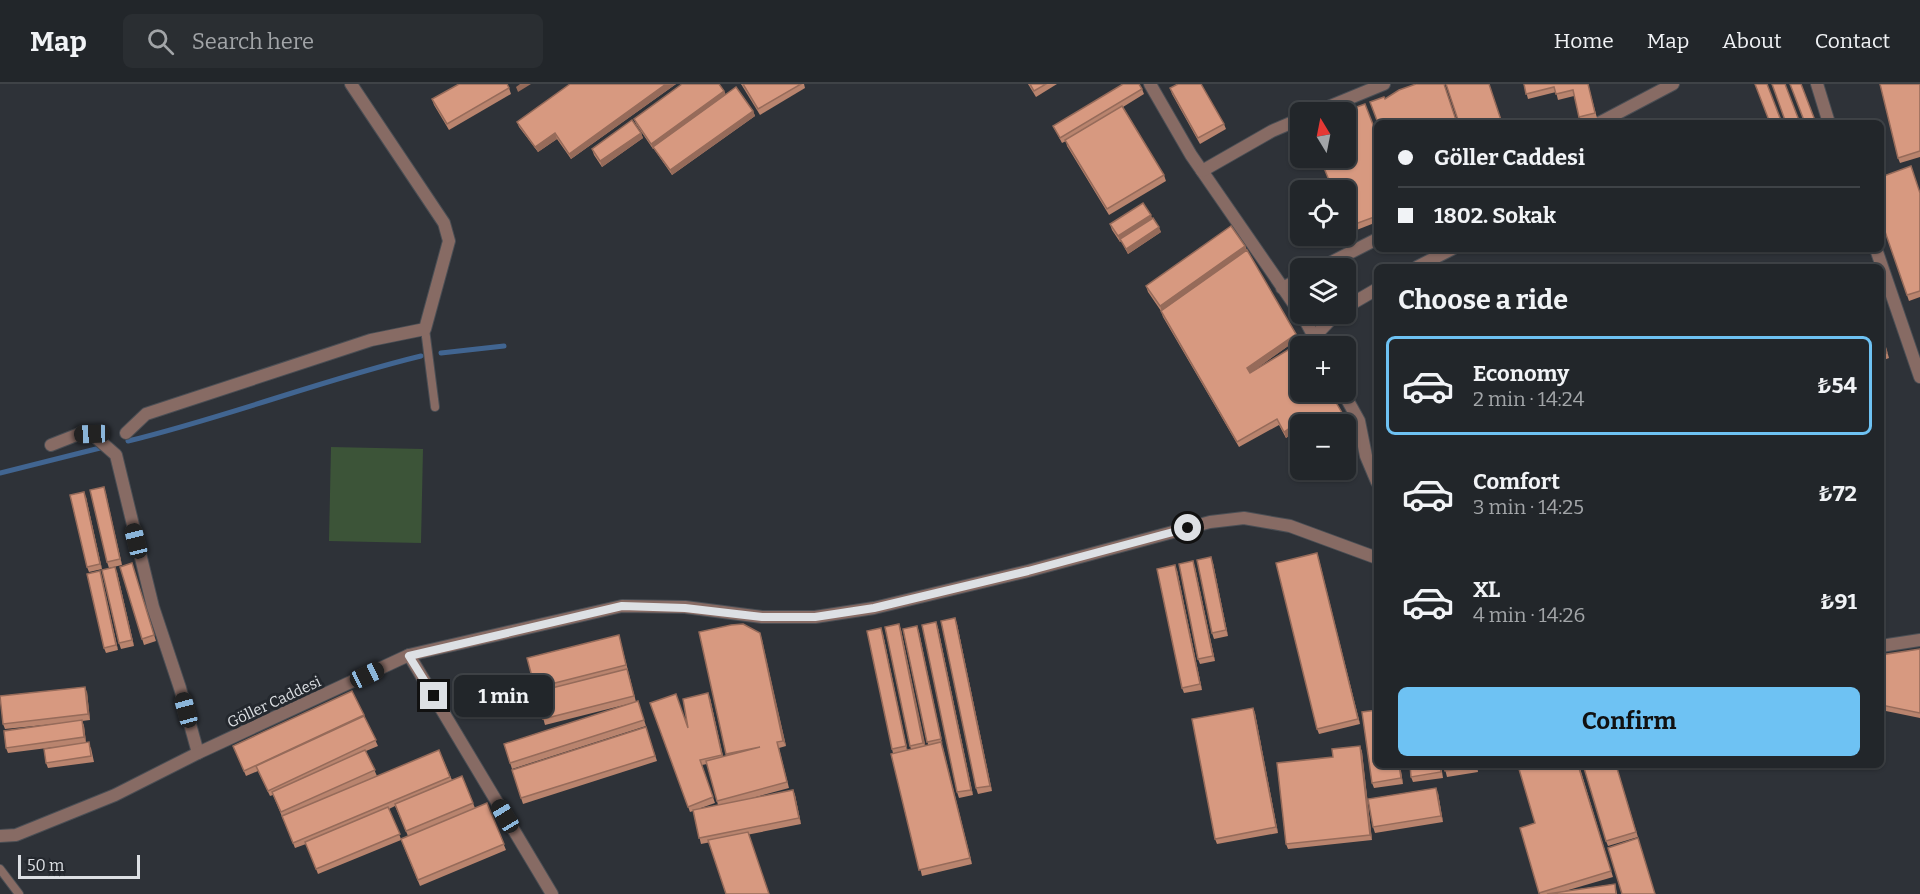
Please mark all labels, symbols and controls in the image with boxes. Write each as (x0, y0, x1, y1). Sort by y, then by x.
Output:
search box (123, 14, 543, 68)
text: Map (30, 25, 87, 58)
icon: search (144, 25, 177, 58)
text: Search here (192, 28, 314, 55)
text: Home (1554, 28, 1614, 54)
text: Map (1647, 28, 1689, 54)
text: About (1722, 28, 1782, 54)
text: Contact (1815, 28, 1890, 54)
north arrow (1290, 102, 1356, 168)
map controls (1290, 102, 1356, 480)
text: Göller Caddesi (1434, 144, 1585, 171)
button: locate (1290, 180, 1356, 246)
text: 1802. Sokak (1434, 202, 1556, 229)
button: layers (1290, 258, 1356, 324)
text: Choose a ride (1398, 284, 1568, 316)
button: + (1290, 336, 1356, 402)
icon: car (1401, 359, 1455, 413)
text: Economy (1473, 360, 1569, 387)
text: ₺54 (1817, 372, 1857, 399)
text: 2 min · 14:24 (1473, 387, 1584, 411)
button: − (1290, 414, 1356, 480)
car (74, 424, 110, 444)
icon: car (1401, 467, 1455, 521)
text: Comfort (1473, 468, 1560, 495)
text: ₺72 (1818, 480, 1857, 507)
text: 3 min · 14:25 (1473, 495, 1584, 519)
route start (1174, 514, 1201, 541)
car (123, 521, 149, 561)
icon: car (1401, 575, 1455, 629)
text: XL (1473, 576, 1500, 603)
text: ₺91 (1820, 588, 1857, 615)
text: 4 min · 14:26 (1473, 603, 1585, 627)
car (347, 659, 387, 691)
street label: Göller Caddesi (224, 672, 324, 732)
callout: 1 min (455, 675, 554, 717)
route end (420, 682, 447, 709)
text: 1 min (478, 684, 529, 708)
button: Confirm (1398, 687, 1860, 756)
car (173, 690, 199, 730)
car (488, 796, 522, 836)
scale bar (18, 852, 140, 880)
text: 50 m (27, 856, 64, 875)

